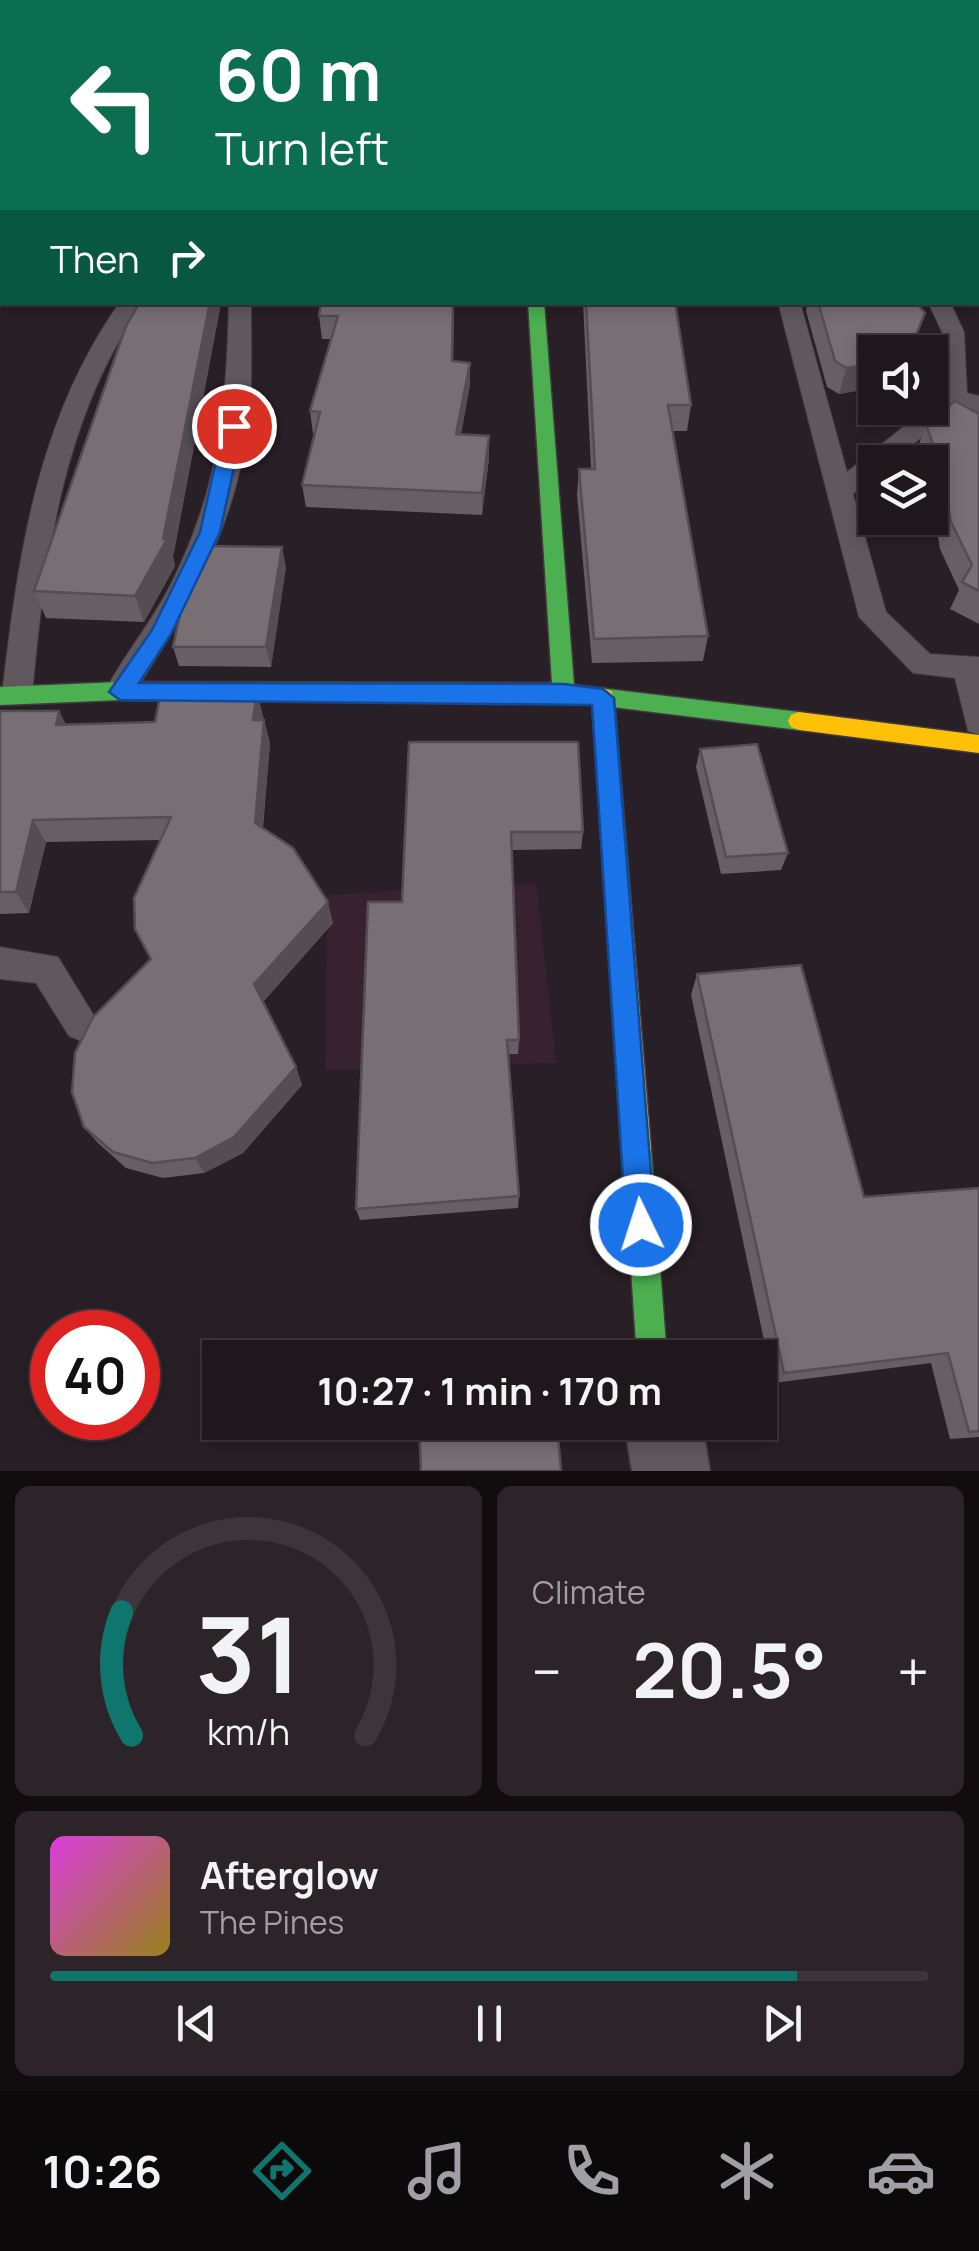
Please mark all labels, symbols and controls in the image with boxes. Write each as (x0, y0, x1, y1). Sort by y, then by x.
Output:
text: 60 m (215, 26, 382, 122)
icon: left (50, 40, 180, 170)
text: Turn left (215, 117, 389, 179)
icon: right (159, 230, 214, 285)
text: Then (50, 232, 139, 284)
map controls (858, 335, 948, 535)
button: sound (858, 335, 948, 425)
pin (192, 384, 277, 469)
icon: arrive (207, 399, 262, 454)
button: layers (858, 445, 948, 535)
position arrow (589, 1173, 693, 1277)
speed limit sign: 40 (30, 1310, 160, 1440)
text: 10:27 · 1 min · 170 m (317, 1364, 662, 1416)
text: Climate (532, 1570, 646, 1614)
text: 31 (195, 1582, 302, 1724)
text: 20.5° (632, 1618, 827, 1721)
text: − (532, 1633, 562, 1709)
text: + (897, 1633, 929, 1709)
text: km/h (207, 1707, 290, 1756)
text: Afterglow (200, 1848, 379, 1900)
text: The Pines (200, 1900, 344, 1944)
icon: previous (169, 1996, 224, 2051)
icon: pause (462, 1996, 517, 2051)
icon: next (755, 1996, 810, 2051)
icon: directions (247, 2136, 317, 2206)
icon: music (402, 2136, 472, 2206)
icon: phone (557, 2136, 627, 2206)
icon: climate (712, 2136, 782, 2206)
icon: car (866, 2136, 936, 2206)
text: 10:26 (42, 2140, 162, 2202)

